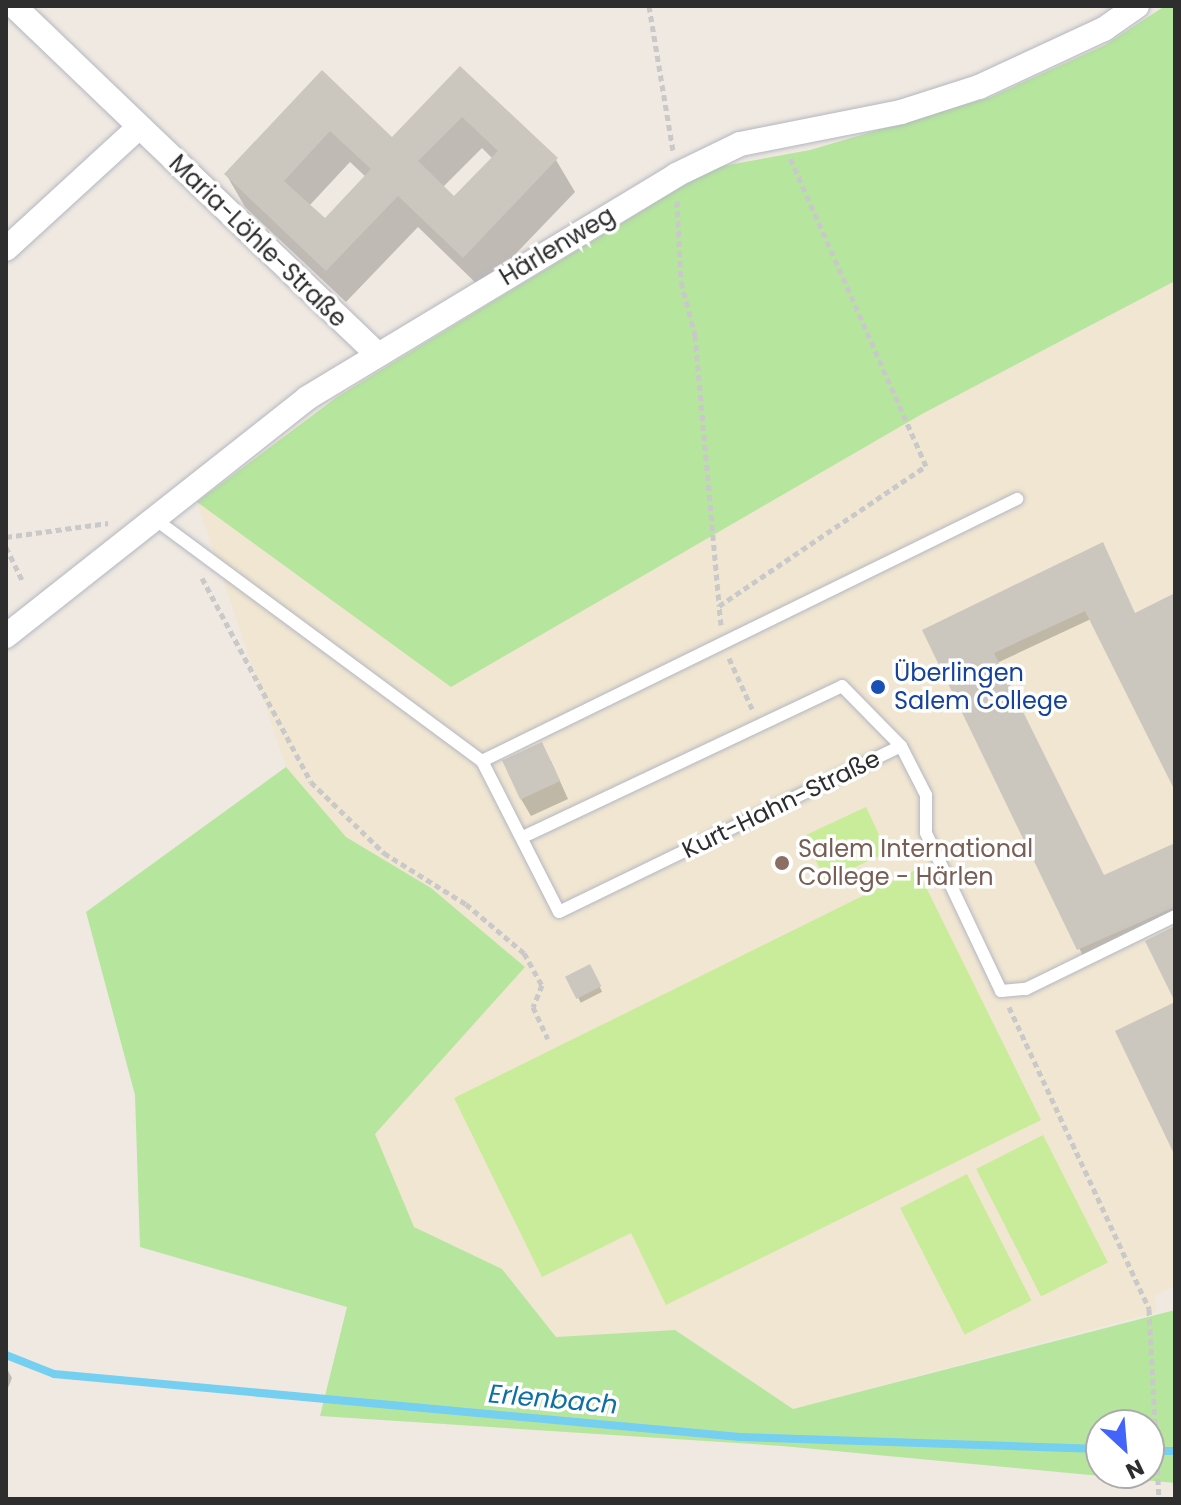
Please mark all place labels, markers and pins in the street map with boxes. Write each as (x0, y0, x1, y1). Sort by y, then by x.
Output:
place label: Überlingen Salem College (894, 659, 1068, 715)
marker: Überlingen Salem College (869, 678, 887, 696)
place label: Salem International College - Härlen (798, 835, 1033, 891)
marker: Salem International College - Härlen (773, 854, 791, 872)

